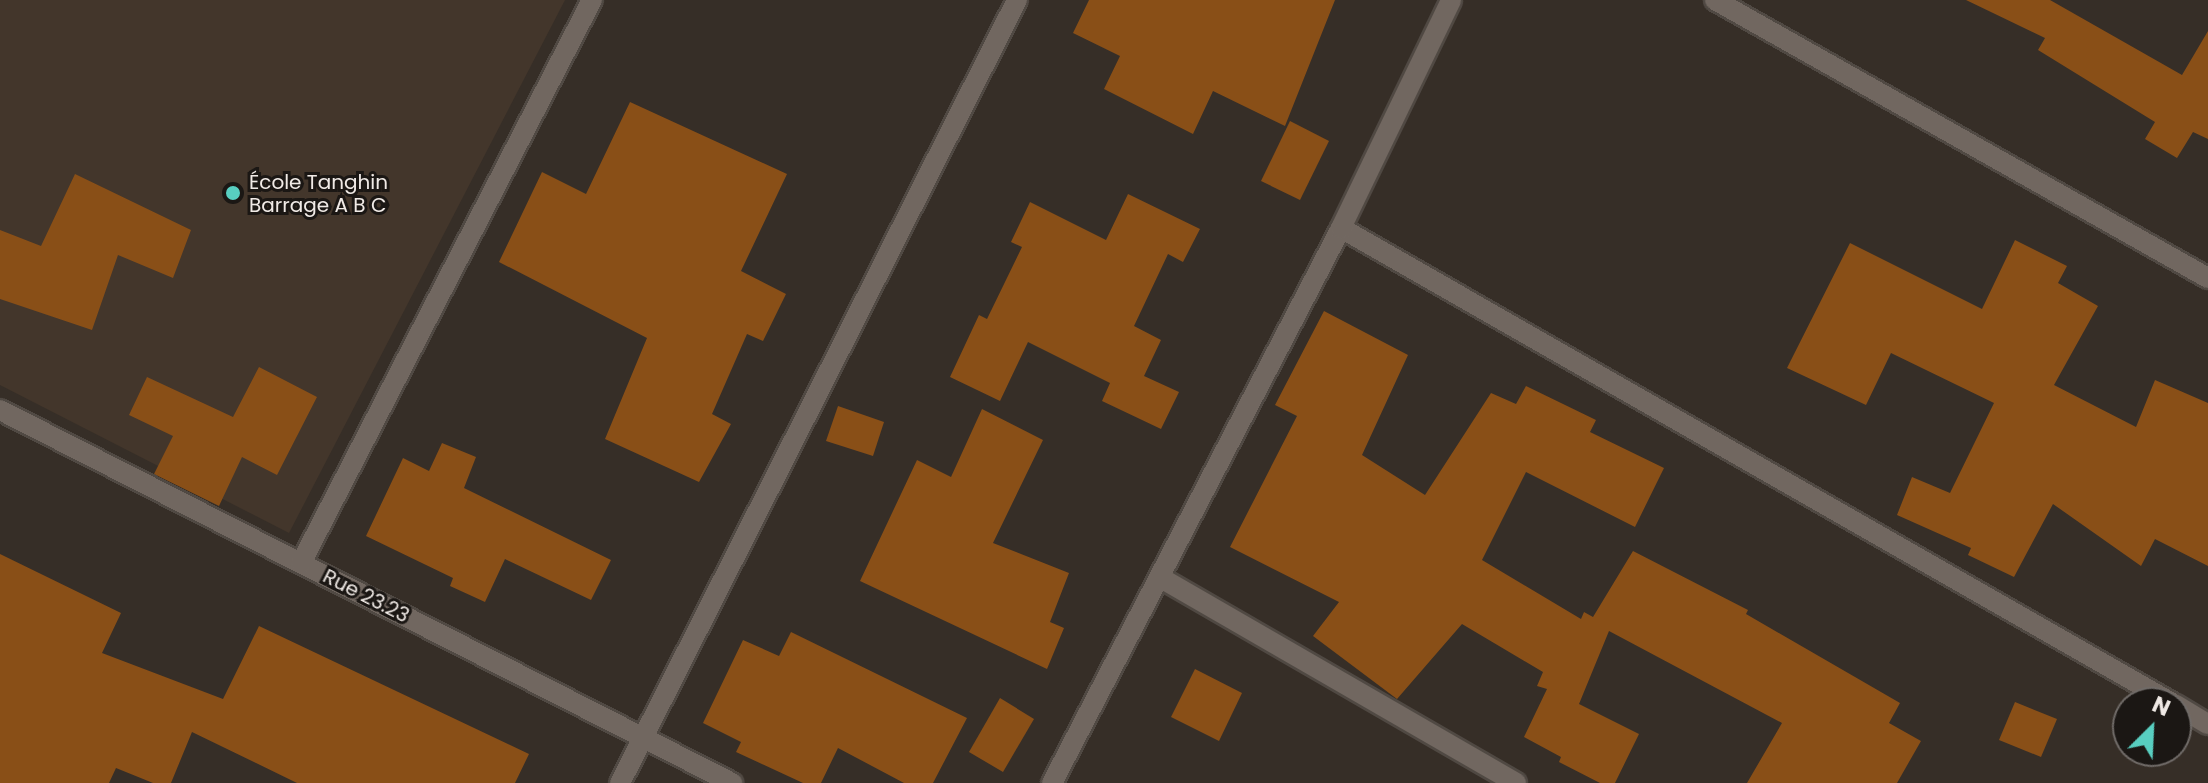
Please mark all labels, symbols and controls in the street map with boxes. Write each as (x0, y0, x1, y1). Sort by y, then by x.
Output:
place label: École Tanghin Barrage A B C (249, 170, 388, 217)
marker: École Tanghin Barrage A B C (224, 184, 242, 202)
street label: Rue 23.23 (319, 564, 413, 628)
north arrow (2112, 687, 2192, 767)
text: N (2147, 689, 2175, 724)

